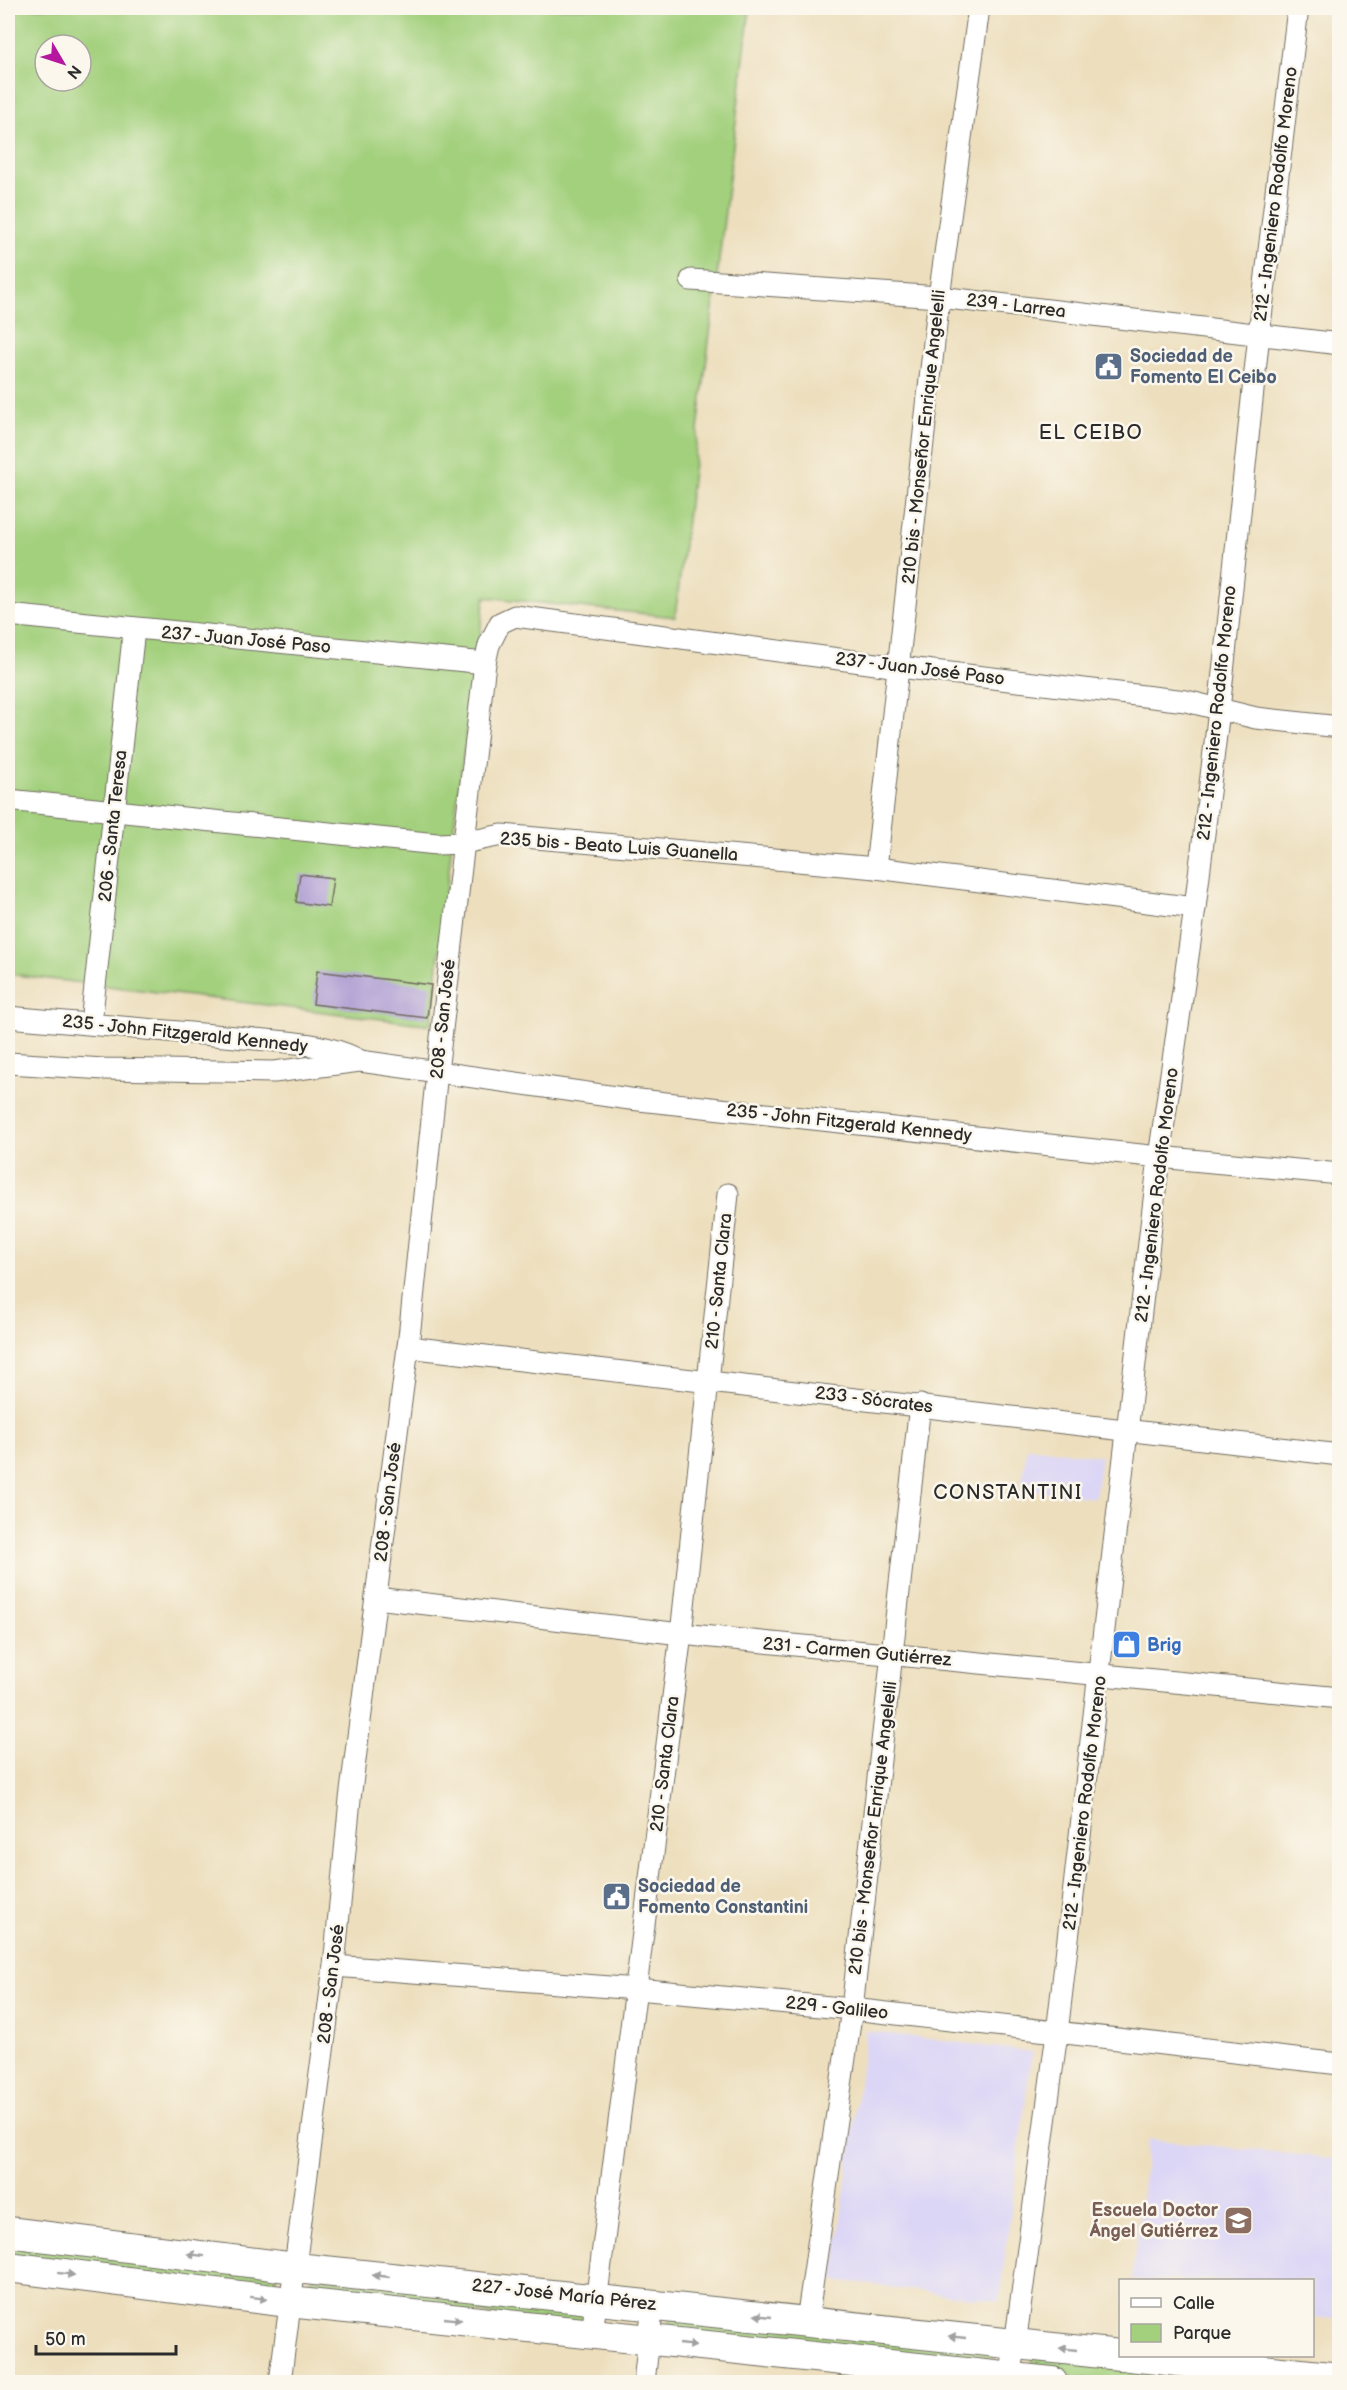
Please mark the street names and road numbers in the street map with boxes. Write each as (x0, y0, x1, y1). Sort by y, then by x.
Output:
street label: 212 - Ingeniero Rodolfo Moreno (1250, 65, 1302, 323)
street label: 210 bis - Monseñor Enrique Angelelli (898, 289, 950, 585)
street label: 239 - Larrea (965, 289, 1067, 323)
street label: 212 - Ingeniero Rodolfo Moreno (1193, 584, 1241, 842)
street label: 237 - Juan José Paso (160, 622, 332, 658)
street label: 237 - Juan José Paso (834, 648, 1006, 690)
street label: 206 - Santa Teresa (95, 749, 131, 903)
street label: 235 bis - Beato Luis Guanella (499, 828, 739, 866)
street label: 208 - San José (426, 958, 460, 1080)
street label: 235 - John Fitzgerald Kennedy (61, 1011, 310, 1057)
street label: 212 - Ingeniero Rodolfo Moreno (1131, 1066, 1183, 1324)
street label: 235 - John Fitzgerald Kennedy (725, 1100, 974, 1146)
street label: 210 - Santa Clara (701, 1212, 737, 1350)
street label: 233 - Sócrates (814, 1382, 934, 1418)
street label: 208 - San José (370, 1441, 406, 1563)
street label: 231 - Carmen Gutiérrez (762, 1633, 953, 1671)
street label: 212 - Ingeniero Rodolfo Moreno (1059, 1674, 1111, 1932)
street label: 210 bis - Monseñor Enrique Angelelli (845, 1680, 901, 1976)
street label: 210 - Santa Clara (646, 1695, 684, 1833)
street label: 208 - San José (313, 1923, 349, 2045)
street label: 229 - Galileo (785, 1992, 889, 2024)
street label: 227 - José María Pérez (471, 2275, 658, 2315)

